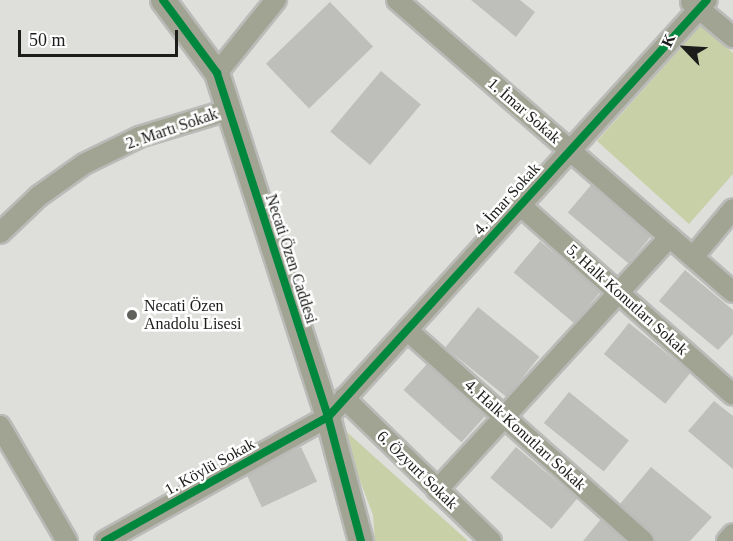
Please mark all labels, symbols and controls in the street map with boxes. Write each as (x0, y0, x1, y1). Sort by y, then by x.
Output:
scale bar (21, 18, 182, 56)
north arrow (655, 18, 715, 78)
text: 50 m (29, 30, 66, 50)
text: K (658, 31, 679, 49)
street label: 1. İmar Sokak (484, 74, 564, 148)
street label: 2. Martı Sokak (124, 104, 220, 154)
street label: 4. İmar Sokak (470, 159, 544, 239)
street label: Necati Özen Caddesi (261, 192, 321, 326)
street label: 5. Halk Konutları Sokak (562, 241, 692, 359)
place label: Necati Özen Anadolu Lisesi (144, 296, 241, 334)
marker: Necati Özen Anadolu Lisesi (125, 308, 139, 322)
street label: 4. Halk Konutları Sokak (460, 376, 590, 494)
street label: 6. Özyurt Sokak (373, 427, 461, 513)
street label: 1. Köylü Sokak (162, 434, 258, 500)

